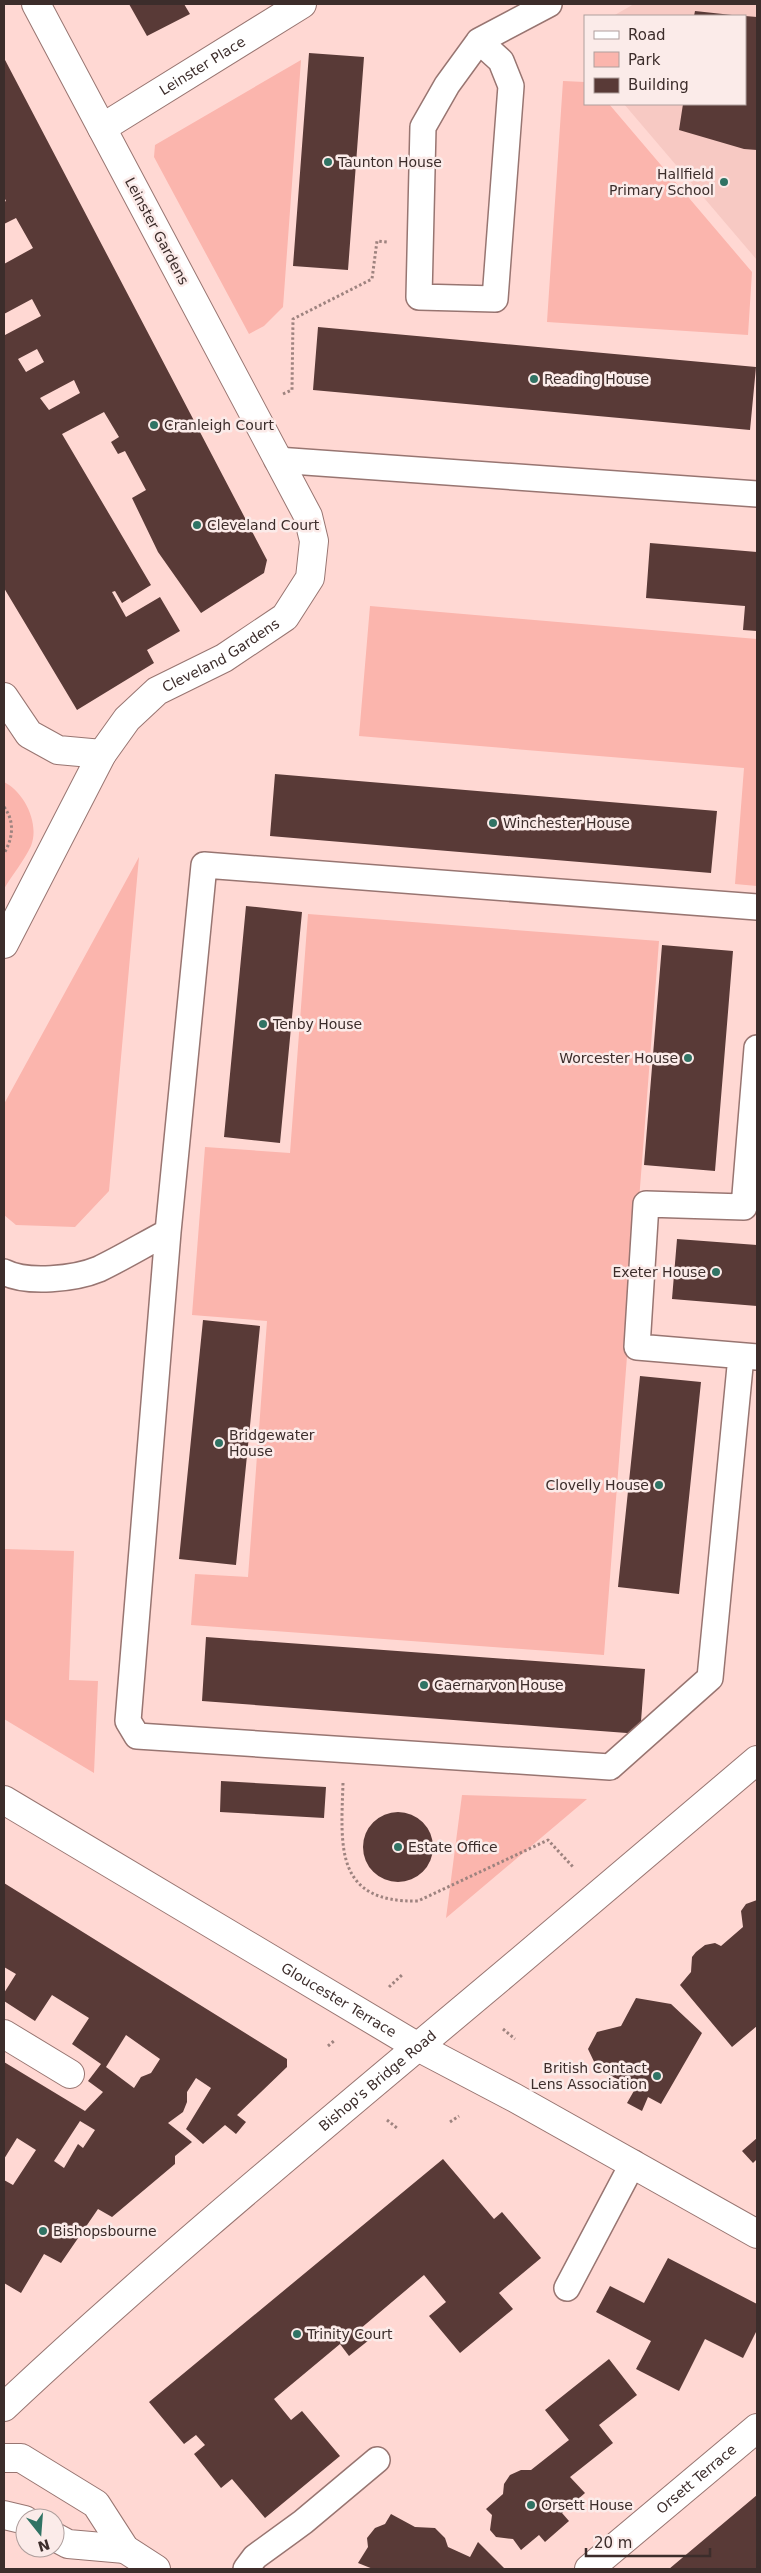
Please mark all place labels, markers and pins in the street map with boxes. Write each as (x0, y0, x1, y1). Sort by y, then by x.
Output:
place label: Taunton House (337, 154, 442, 170)
marker: Taunton House (322, 156, 334, 168)
place label: Hallfield Primary School (609, 166, 714, 198)
marker: Hallfield Primary School (718, 176, 730, 188)
place label: Reading House (544, 371, 649, 387)
marker: Reading House (528, 373, 540, 385)
place label: Cranleigh Court (164, 417, 275, 433)
marker: Cranleigh Court (148, 419, 160, 431)
place label: Cleveland Court (207, 517, 320, 533)
marker: Cleveland Court (191, 519, 203, 531)
place label: Winchester House (503, 815, 630, 831)
marker: Winchester House (487, 817, 499, 829)
place label: Tenby House (272, 1016, 362, 1032)
marker: Tenby House (257, 1018, 269, 1030)
place label: Worcester House (559, 1050, 678, 1066)
marker: Worcester House (682, 1052, 694, 1064)
place label: Exeter House (613, 1264, 706, 1280)
marker: Exeter House (710, 1266, 722, 1278)
place label: Bridgewater House (229, 1427, 315, 1459)
marker: Bridgewater House (213, 1437, 225, 1449)
place label: Clovelly House (545, 1477, 649, 1493)
marker: Clovelly House (653, 1479, 665, 1491)
place label: Caernarvon House (434, 1677, 564, 1693)
marker: Caernarvon House (418, 1679, 430, 1691)
place label: Estate Office (408, 1839, 498, 1855)
marker: Estate Office (392, 1841, 404, 1853)
place label: British Contact Lens Association (531, 2060, 648, 2092)
marker: British Contact Lens Association (651, 2070, 663, 2082)
place label: Bishopsbourne (53, 2223, 157, 2239)
marker: Bishopsbourne (37, 2225, 49, 2237)
place label: Trinity Court (306, 2326, 393, 2342)
marker: Trinity Court (291, 2328, 303, 2340)
place label: Orsett House (541, 2497, 633, 2513)
marker: Orsett House (525, 2499, 537, 2511)

